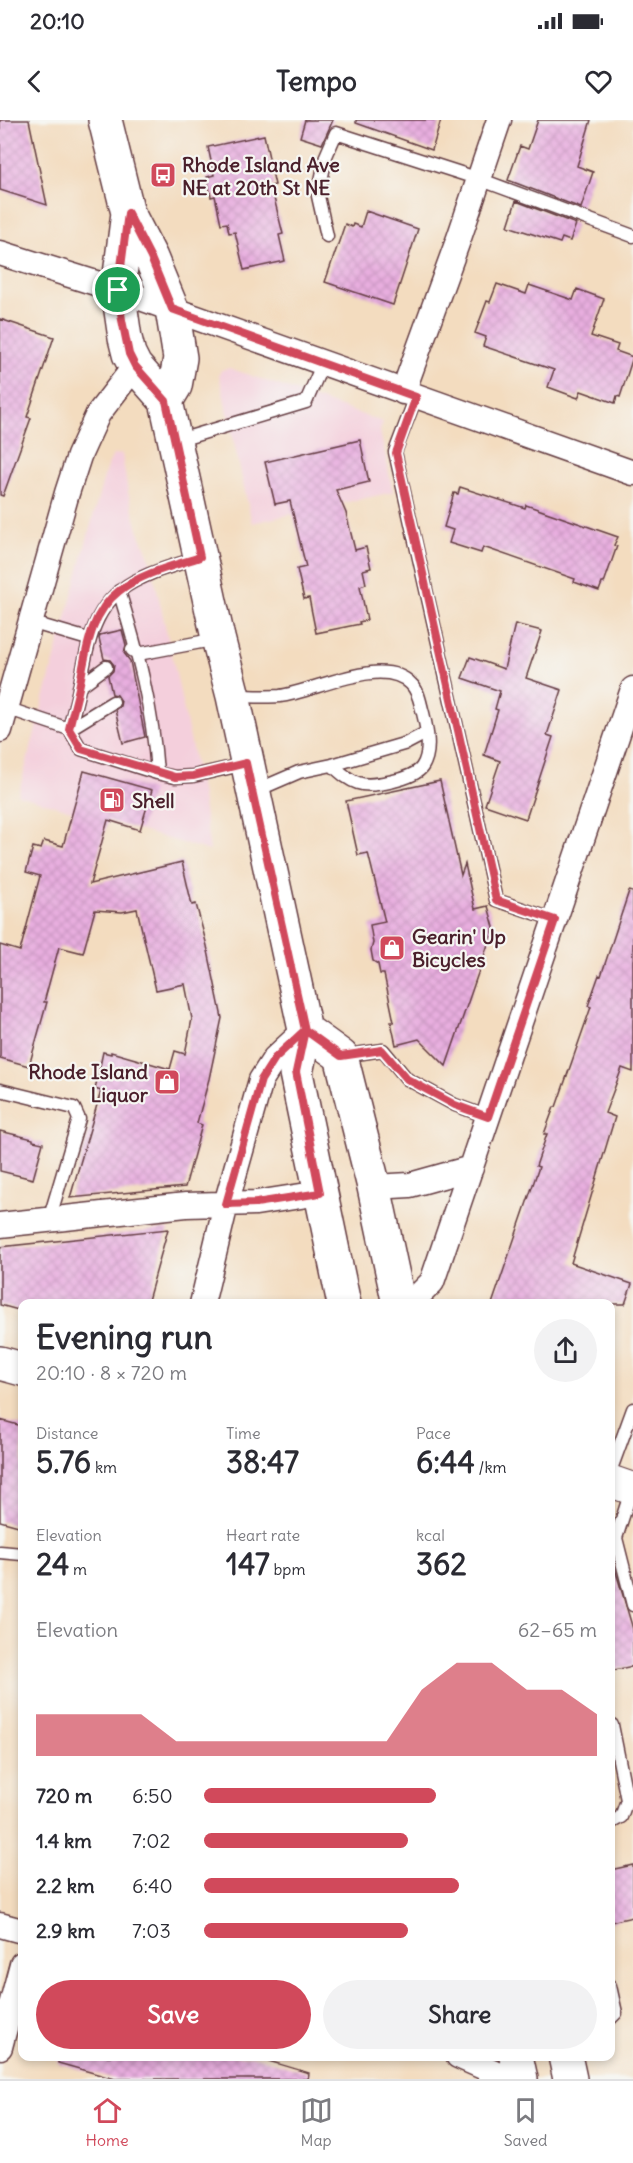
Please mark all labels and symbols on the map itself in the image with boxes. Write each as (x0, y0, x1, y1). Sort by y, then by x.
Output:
place label: Rhode Island Ave NE at 20th St NE (182, 152, 340, 200)
bus stop icon: Rhode Island Ave NE at 20th St NE (148, 160, 178, 190)
pin (92, 264, 143, 315)
fuel station icon: Shell (97, 785, 127, 815)
place label: Shell (132, 788, 174, 813)
place label: Gearin' Up Bicycles (412, 924, 506, 972)
shop icon: Gearin' Up Bicycles (377, 933, 407, 963)
place label: Rhode Island Liquor (28, 1059, 149, 1107)
shop icon: Rhode Island Liquor (152, 1067, 182, 1097)

